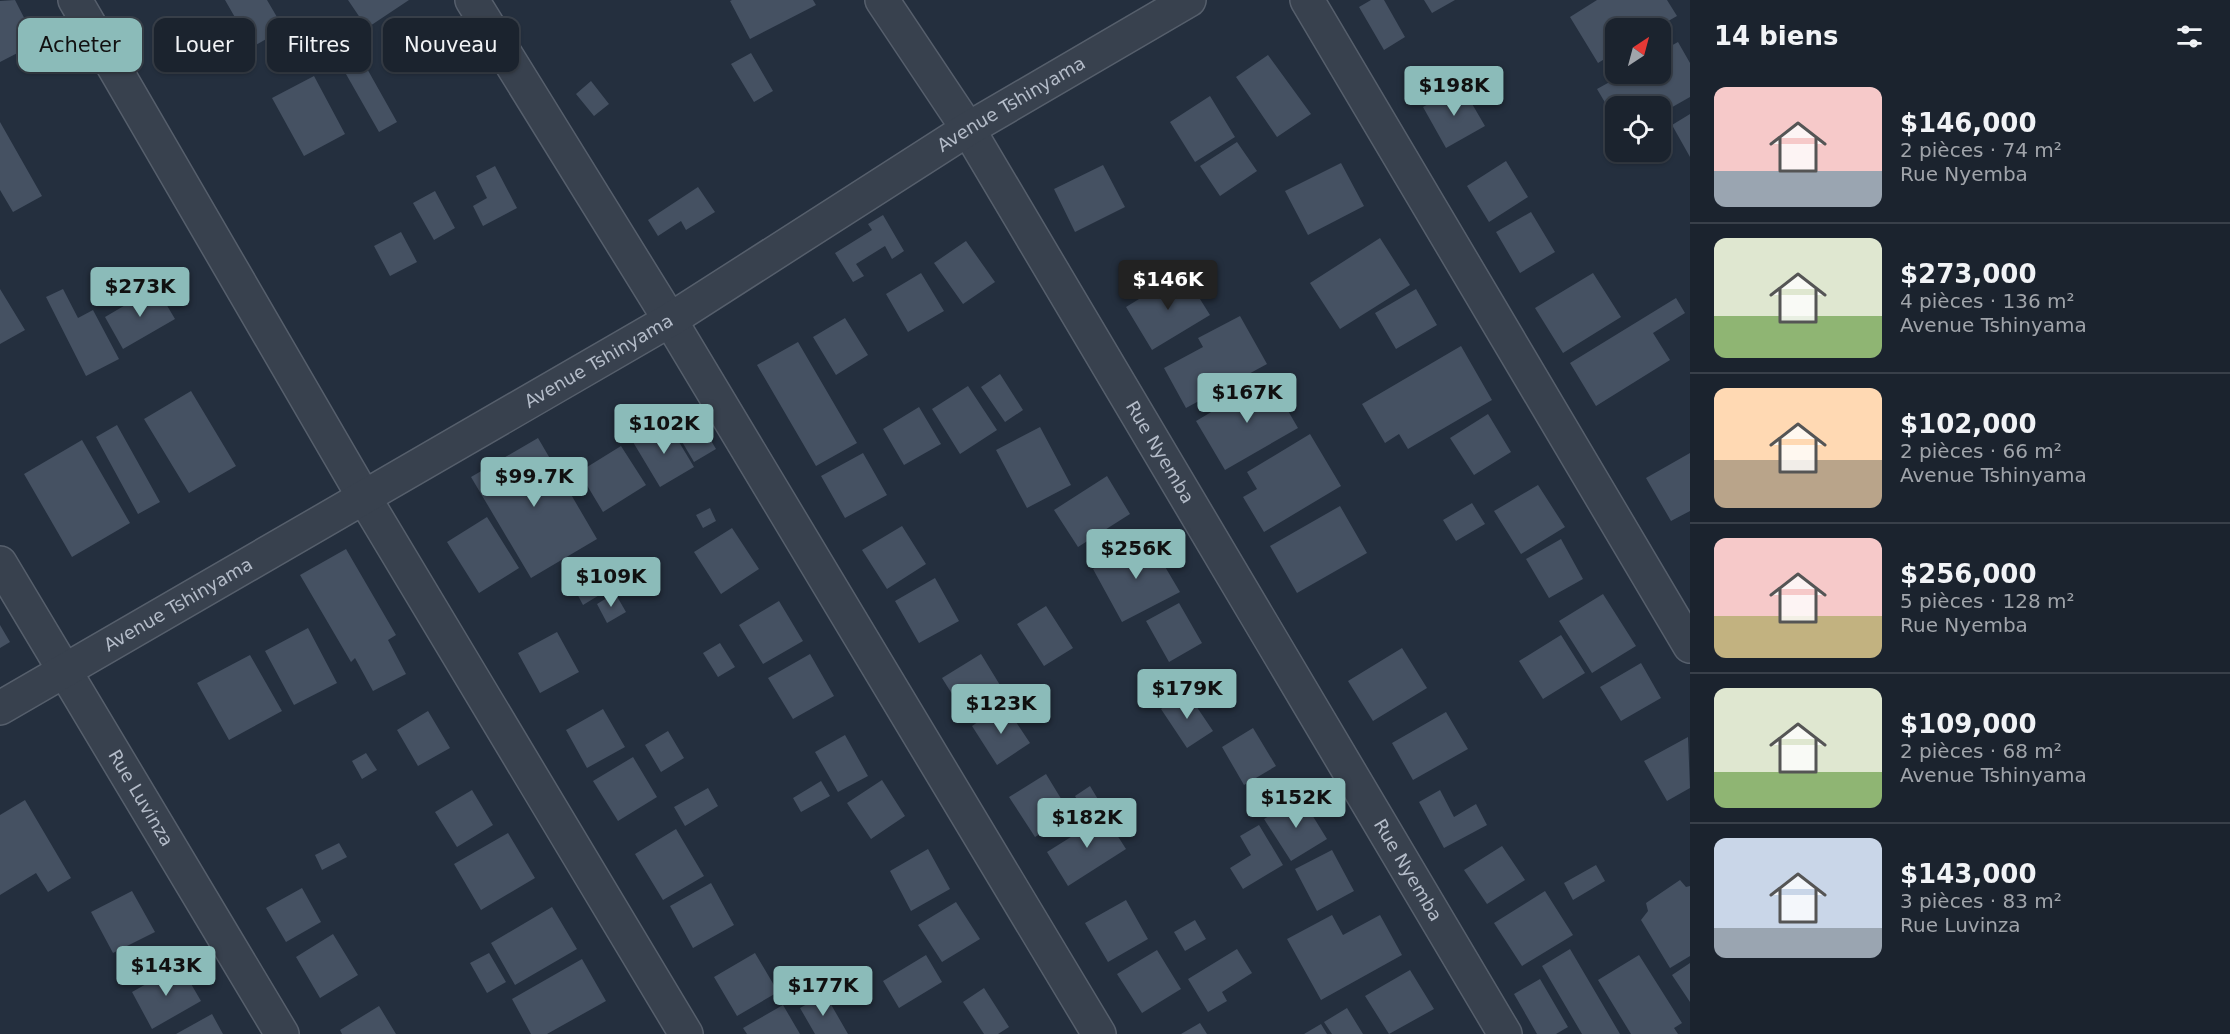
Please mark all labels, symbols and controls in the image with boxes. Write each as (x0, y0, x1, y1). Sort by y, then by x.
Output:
chip: Acheter (18, 18, 142, 72)
chip: Louer (154, 18, 255, 72)
chip: Filtres (267, 18, 371, 72)
chip: Nouveau (383, 18, 519, 72)
north arrow (1605, 18, 1671, 84)
map controls (1605, 18, 1671, 162)
icon: filters (2173, 20, 2206, 53)
text: 14 biens (1714, 21, 1838, 51)
street label: Avenue Tshinyama (933, 52, 1089, 156)
pin: $198K (1412, 66, 1496, 117)
text: $198K (1418, 73, 1490, 97)
button: locate (1605, 96, 1671, 162)
text: $146,000 (1900, 108, 2037, 138)
icon: home (1762, 111, 1834, 183)
text: 2 pièces · 74 m² (1900, 138, 2062, 162)
text: Rue Nyemba (1900, 162, 2028, 186)
text: $273,000 (1900, 259, 2037, 289)
pin: $146K (1126, 260, 1210, 311)
icon: home (1762, 262, 1834, 334)
pin: $273K (98, 267, 182, 318)
text: $146K (1132, 267, 1204, 291)
text: $273K (104, 274, 176, 298)
text: 4 pièces · 136 m² (1900, 289, 2074, 313)
street label: Avenue Tshinyama (521, 310, 677, 412)
text: Avenue Tshinyama (1900, 313, 2087, 337)
pin: $167K (1205, 373, 1289, 424)
text: $167K (1211, 380, 1283, 404)
street label: Rue Nyemba (1122, 397, 1199, 507)
pin: $102K (622, 404, 706, 455)
text: $102,000 (1900, 409, 2037, 439)
text: $102K (628, 411, 700, 435)
icon: home (1762, 412, 1834, 484)
text: 2 pièces · 66 m² (1900, 439, 2062, 463)
pin: $99.7K (485, 457, 583, 508)
text: Avenue Tshinyama (1900, 463, 2087, 487)
text: $99.7K (495, 464, 573, 488)
pin: $256K (1094, 529, 1178, 580)
text: $256K (1100, 536, 1172, 560)
street label: Avenue Tshinyama (100, 553, 256, 656)
pin: $109K (569, 557, 653, 608)
text: $256,000 (1900, 559, 2037, 589)
icon: home (1762, 562, 1834, 634)
text: $109K (575, 564, 647, 588)
text: 5 pièces · 128 m² (1900, 589, 2074, 613)
text: Rue Nyemba (1900, 613, 2028, 637)
pin: $179K (1145, 669, 1229, 720)
text: $179K (1151, 676, 1223, 700)
pin: $123K (959, 684, 1043, 735)
text: $123K (965, 691, 1037, 715)
text: $109,000 (1900, 709, 2037, 739)
icon: home (1762, 712, 1834, 784)
text: 2 pièces · 68 m² (1900, 739, 2062, 763)
street label: Rue Luvinza (104, 746, 178, 850)
text: Avenue Tshinyama (1900, 763, 2087, 787)
pin: $152K (1254, 778, 1338, 829)
text: $152K (1260, 785, 1332, 809)
pin: $182K (1045, 798, 1129, 849)
text: $182K (1051, 805, 1123, 829)
street label: Rue Nyemba (1370, 815, 1447, 925)
text: $143,000 (1900, 859, 2037, 889)
icon: home (1762, 862, 1834, 934)
text: 3 pièces · 83 m² (1900, 889, 2062, 913)
text: Rue Luvinza (1900, 913, 2021, 937)
pin: $143K (124, 946, 208, 997)
text: $143K (130, 953, 202, 977)
pin: $177K (781, 966, 865, 1017)
text: $177K (787, 973, 859, 997)

